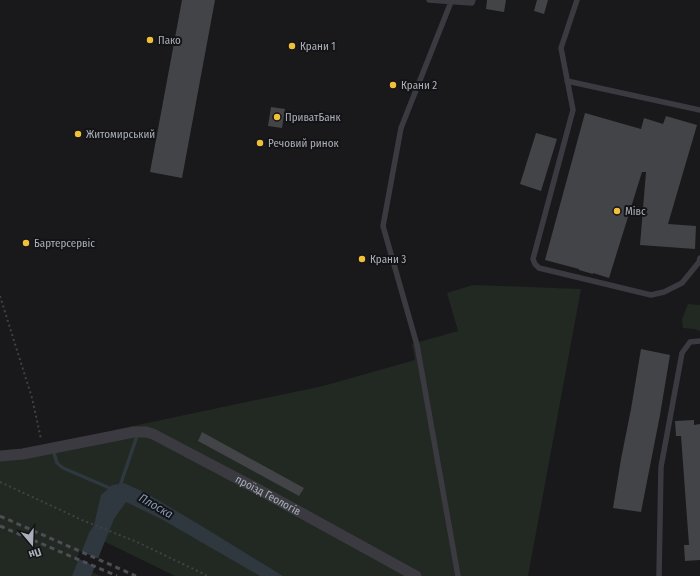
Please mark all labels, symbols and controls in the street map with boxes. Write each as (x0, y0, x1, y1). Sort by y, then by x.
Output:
place label: Пако (158, 34, 181, 47)
marker: Пако (145, 35, 155, 45)
place label: Крани 1 (300, 40, 336, 53)
marker: Крани 1 (287, 41, 297, 51)
place label: Крани 2 (401, 79, 437, 92)
marker: Крани 2 (388, 80, 398, 90)
place label: ПриватБанк (285, 111, 341, 124)
marker: ПриватБанк (272, 112, 282, 122)
place label: Житомирський (86, 128, 155, 141)
marker: Житомирський (73, 129, 83, 139)
place label: Речовий ринок (268, 137, 339, 150)
marker: Речовий ринок (255, 138, 265, 148)
place label: Мівс (625, 205, 646, 218)
marker: Мівс (612, 206, 622, 216)
place label: Бартерсервіс (34, 237, 95, 250)
marker: Бартерсервіс (21, 238, 31, 248)
place label: Крани 3 (370, 253, 406, 266)
marker: Крани 3 (357, 254, 367, 264)
street label: проїзд Геологів (233, 473, 303, 518)
water label: Плоска (137, 491, 175, 521)
north arrow (12, 524, 52, 564)
text: Пн (27, 545, 43, 561)

